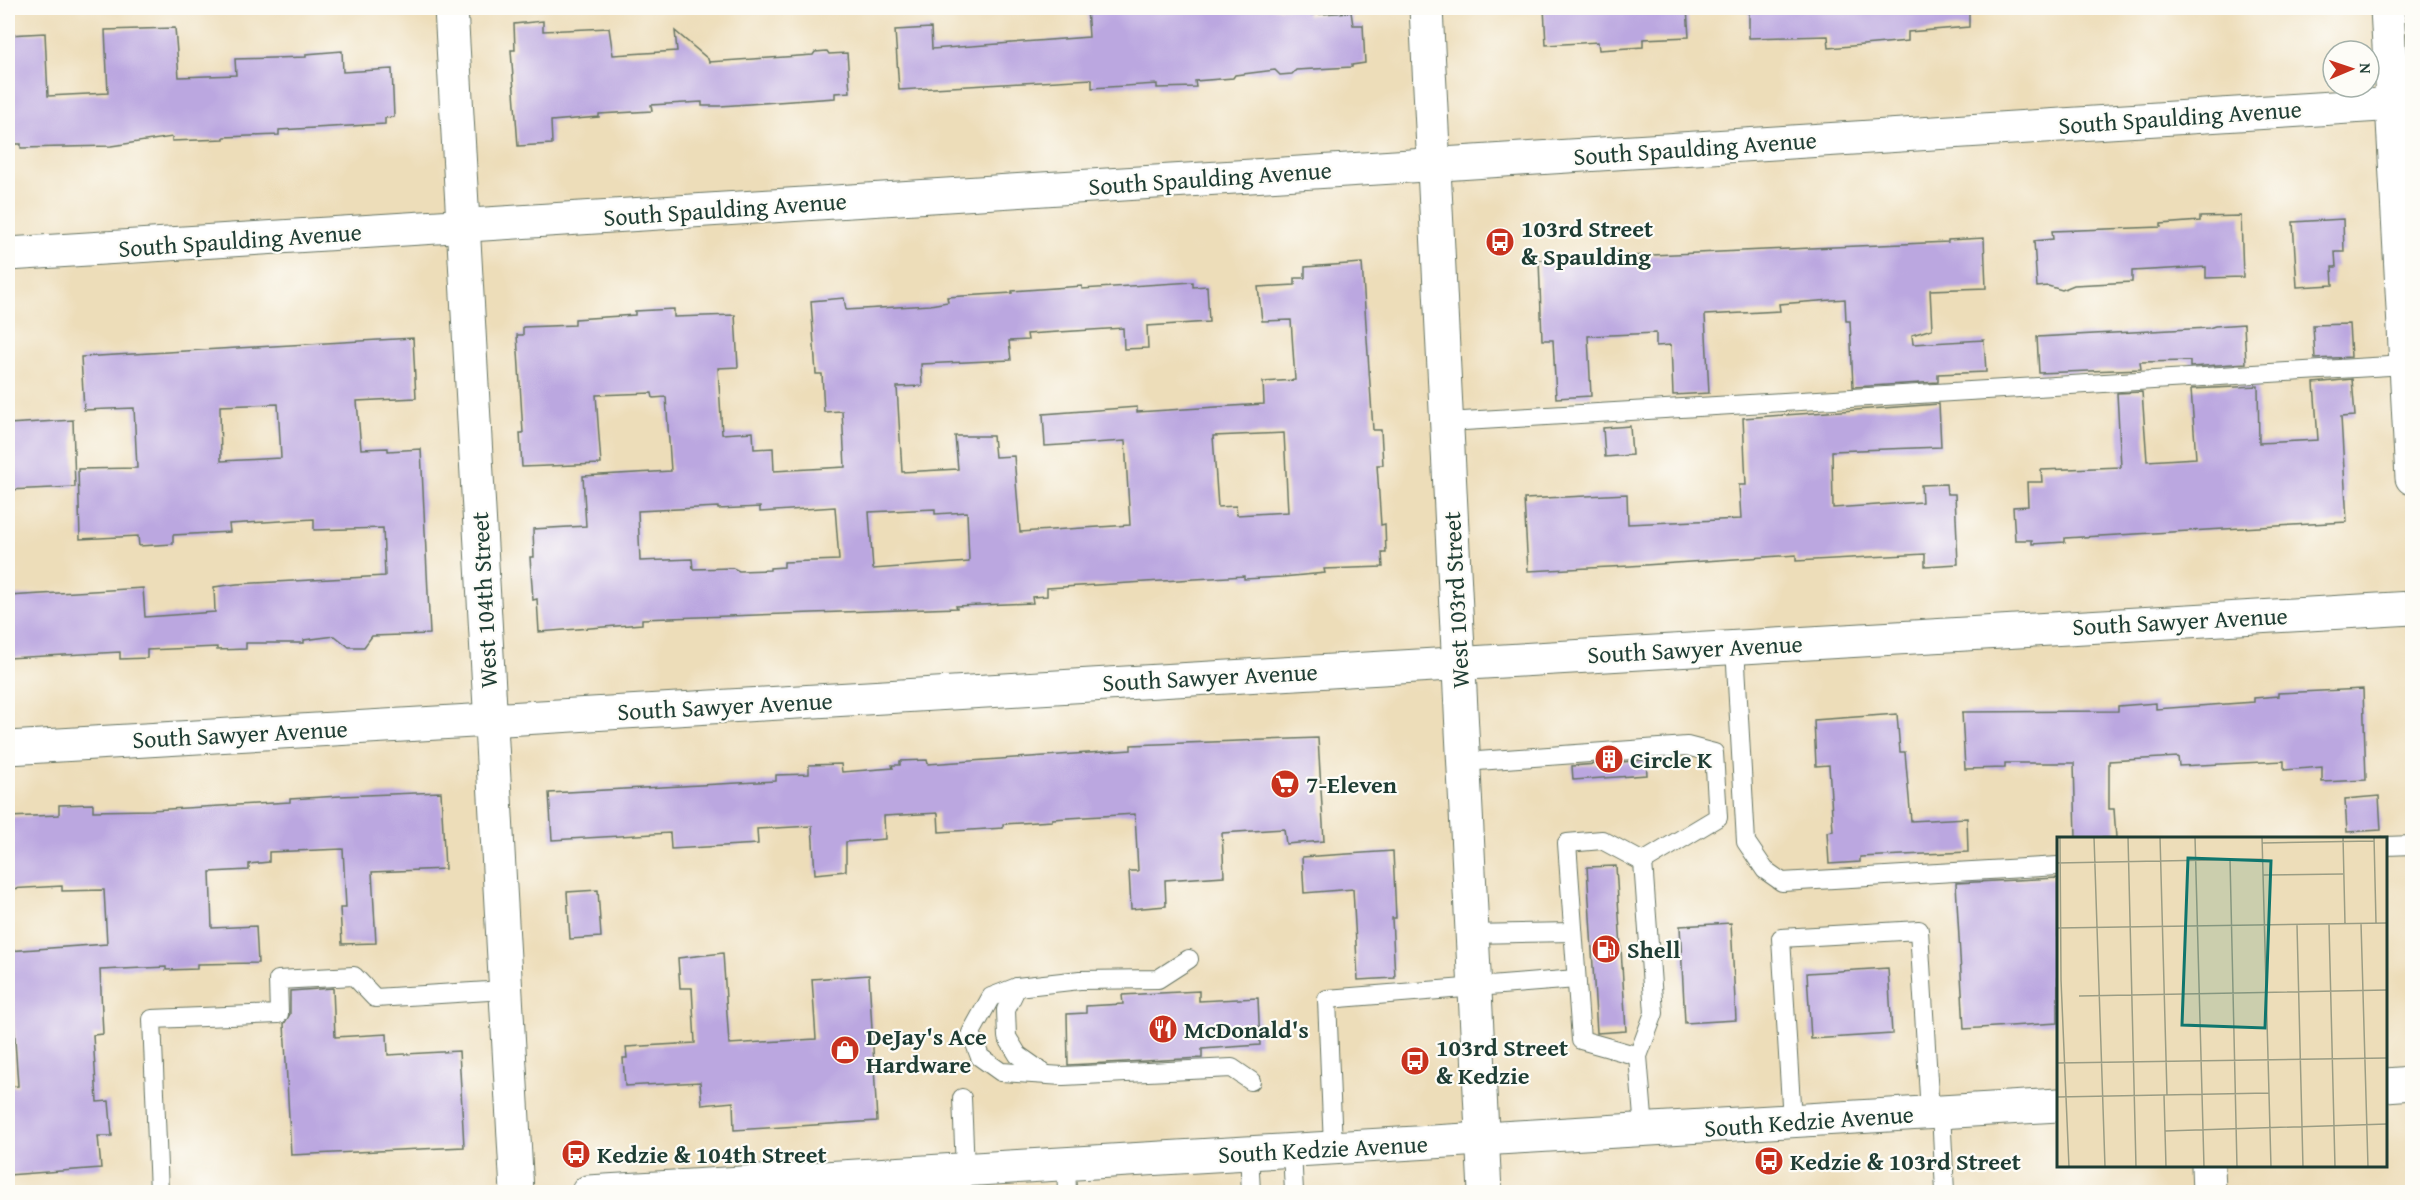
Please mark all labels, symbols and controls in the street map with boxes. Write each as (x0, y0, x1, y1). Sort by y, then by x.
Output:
north arrow (2321, 39, 2381, 99)
text: N (2354, 63, 2378, 75)
street label: South Spaulding Avenue (2057, 91, 2303, 143)
street label: South Spaulding Avenue (1572, 122, 1818, 174)
street label: South Spaulding Avenue (1087, 152, 1333, 204)
street label: South Spaulding Avenue (602, 183, 848, 235)
place label: 103rd Street & Spaulding (1521, 211, 1653, 274)
street label: South Spaulding Avenue (117, 214, 363, 266)
bus stop icon: 103rd Street & Spaulding (1484, 226, 1516, 258)
street label: West 104th Street (462, 510, 506, 689)
street label: West 103rd Street (1434, 510, 1478, 689)
street label: South Sawyer Avenue (2071, 598, 2289, 644)
street label: South Sawyer Avenue (1586, 626, 1804, 672)
street label: South Sawyer Avenue (1101, 654, 1319, 700)
street label: South Sawyer Avenue (616, 683, 834, 729)
street label: South Sawyer Avenue (131, 711, 349, 757)
place label: Circle K (1630, 742, 1713, 777)
building icon: Circle K (1593, 743, 1625, 775)
place label: 7-Eleven (1306, 767, 1397, 802)
supermarket icon: 7-Eleven (1269, 768, 1301, 800)
inset map (2057, 837, 2387, 1167)
place label: Shell (1627, 932, 1681, 967)
fuel station icon: Shell (1590, 933, 1622, 965)
place label: McDonald's (1184, 1012, 1309, 1047)
restaurant icon: McDonald's (1147, 1013, 1179, 1045)
place label: DeJay's Ace Hardware (866, 1019, 987, 1082)
place label: 103rd Street & Kedzie (1436, 1030, 1568, 1093)
shop icon: DeJay's Ace Hardware (829, 1034, 861, 1066)
bus stop icon: 103rd Street & Kedzie (1399, 1045, 1431, 1077)
street label: South Kedzie Avenue (1703, 1096, 1915, 1146)
street label: South Kedzie Avenue (1217, 1126, 1429, 1172)
place label: Kedzie & 104th Street (597, 1137, 827, 1172)
bus stop icon: Kedzie & 104th Street (560, 1138, 592, 1170)
place label: Kedzie & 103rd Street (1790, 1144, 2021, 1179)
bus stop icon: Kedzie & 103rd Street (1753, 1145, 1785, 1177)

